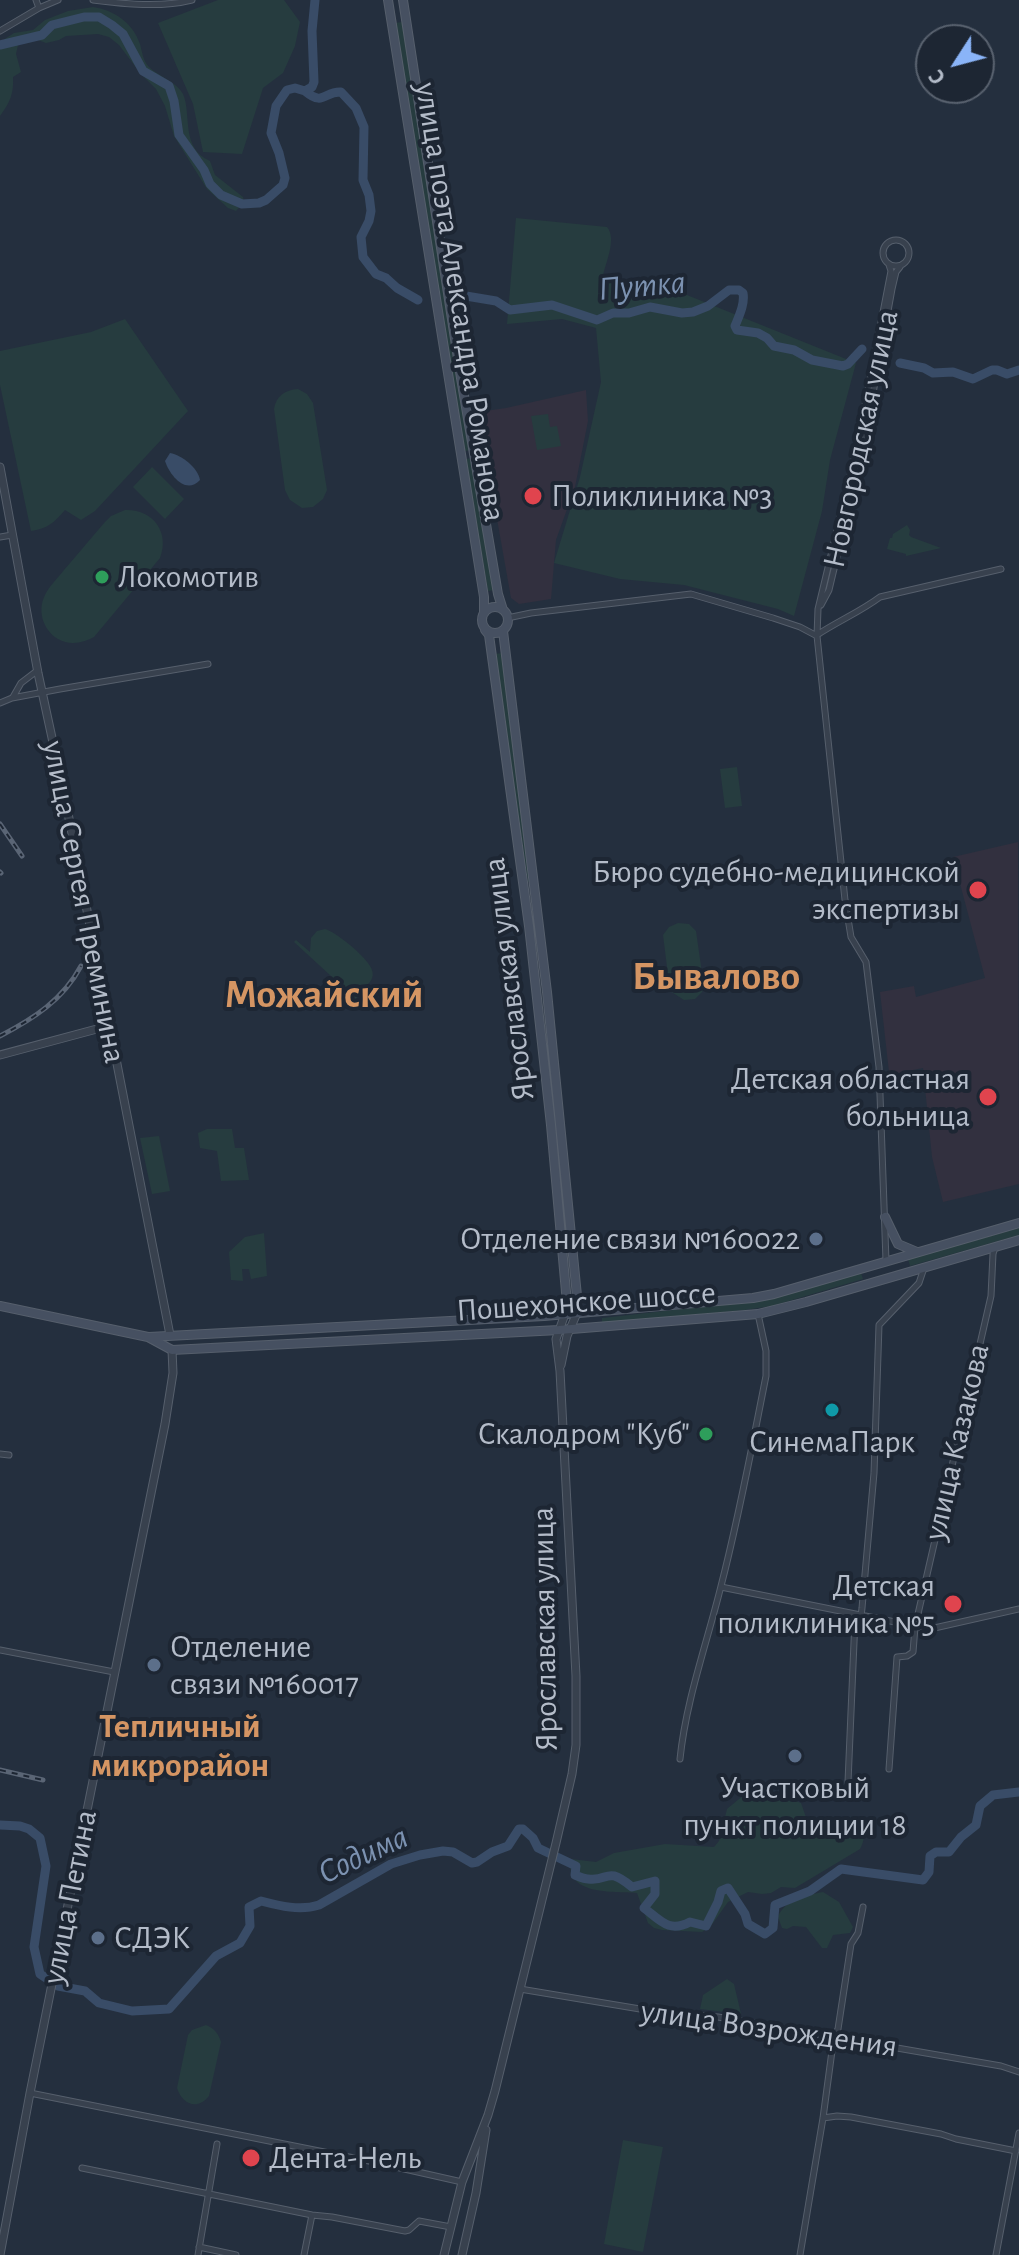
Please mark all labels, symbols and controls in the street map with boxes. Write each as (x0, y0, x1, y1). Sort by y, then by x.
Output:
north arrow (915, 24, 995, 104)
text: С (925, 66, 950, 88)
street label: улица поэта Александра Романова (406, 80, 514, 524)
water label: Путка (597, 262, 687, 310)
street label: Новгородская улица (815, 307, 907, 571)
place label: Поликлиника №3 (551, 477, 772, 515)
marker: Поликлиника №3 (522, 485, 544, 507)
place label: Локомотив (118, 558, 259, 596)
marker: Локомотив (93, 568, 111, 586)
street label: улица Сергея Преминина (34, 737, 134, 1067)
place label: Бюро судебно-медицинской экспертизы (592, 853, 960, 928)
street label: Ярославская улица (475, 855, 543, 1103)
marker: Бюро судебно-медицинской экспертизы (967, 879, 989, 901)
district label: Бывалово (632, 953, 800, 1001)
district label: Можайский (224, 971, 424, 1019)
place label: Детская областная больница (731, 1060, 970, 1135)
marker: Детская областная больница (977, 1086, 999, 1108)
place label: Отделение связи №160022 (460, 1220, 800, 1258)
marker: Отделение связи №160022 (807, 1230, 825, 1248)
street label: Пошехонское шоссе (455, 1274, 717, 1330)
street label: улица Казакова (916, 1340, 998, 1544)
marker: СинемаПарк (823, 1401, 841, 1419)
place label: Скалодром "Куб" (478, 1415, 690, 1453)
place label: СинемаПарк (749, 1423, 915, 1461)
marker: Скалодром "Куб" (697, 1425, 715, 1443)
street label: Ярославская улица (524, 1506, 566, 1752)
place label: Детская поликлиника №5 (717, 1567, 935, 1642)
marker: Детская поликлиника №5 (942, 1593, 964, 1615)
place label: Отделение связи №160017 (170, 1628, 359, 1703)
marker: Отделение связи №160017 (145, 1656, 163, 1674)
district label: Тепличный микрорайон (91, 1707, 269, 1786)
marker: Участковый пункт полиции 18 (786, 1747, 804, 1765)
place label: Участковый пункт полиции 18 (683, 1769, 907, 1844)
street label: улица Петина (34, 1807, 106, 1987)
water label: Содима (312, 1817, 414, 1893)
place label: СДЭК (114, 1919, 190, 1957)
marker: СДЭК (89, 1929, 107, 1947)
street label: улица Возрождения (638, 1992, 900, 2066)
place label: Дента-Нель (269, 2139, 421, 2177)
marker: Дента-Нель (240, 2147, 262, 2169)

